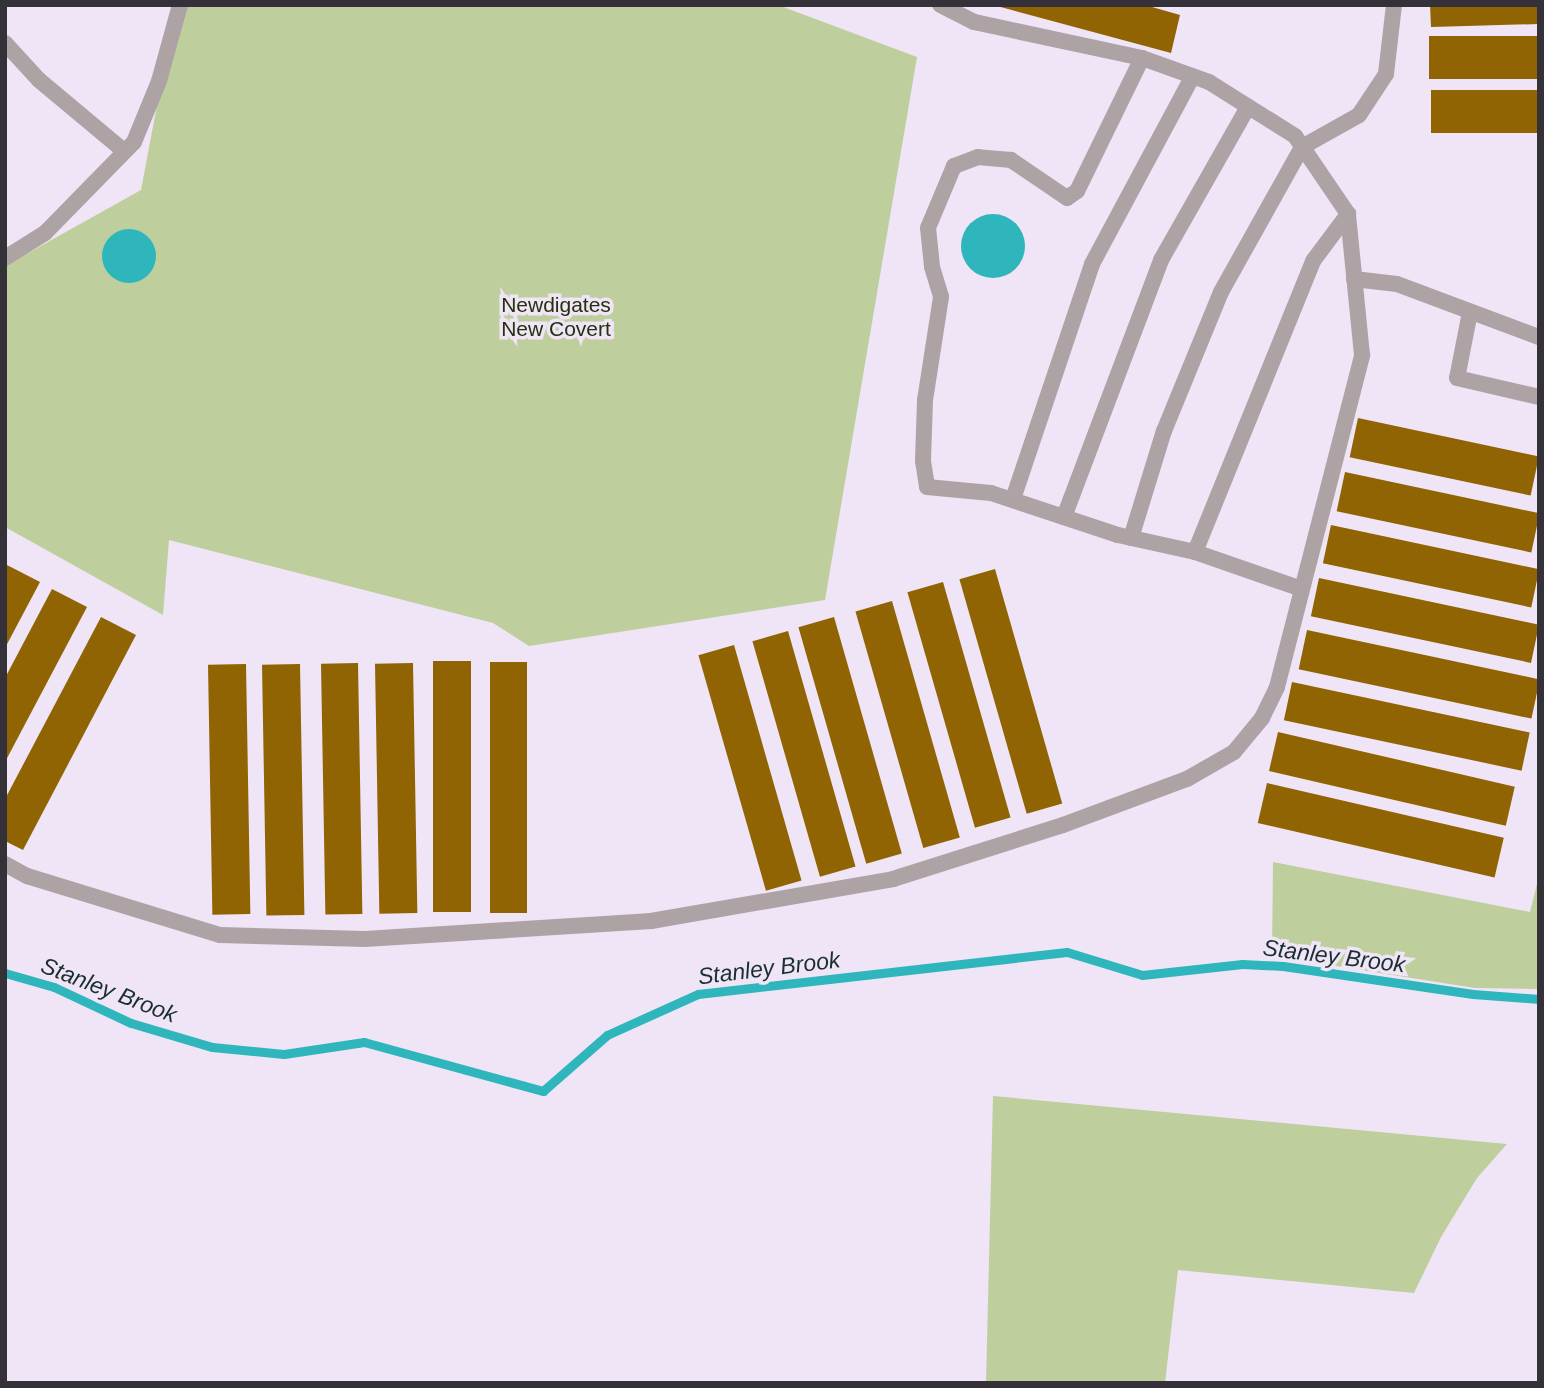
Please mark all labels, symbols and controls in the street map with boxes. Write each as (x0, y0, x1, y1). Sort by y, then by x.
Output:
park label: Newdigates New Covert (501, 292, 611, 342)
water label: Stanley Brook (1261, 934, 1407, 978)
water label: Stanley Brook (696, 946, 842, 990)
water label: Stanley Brook (37, 951, 181, 1029)

